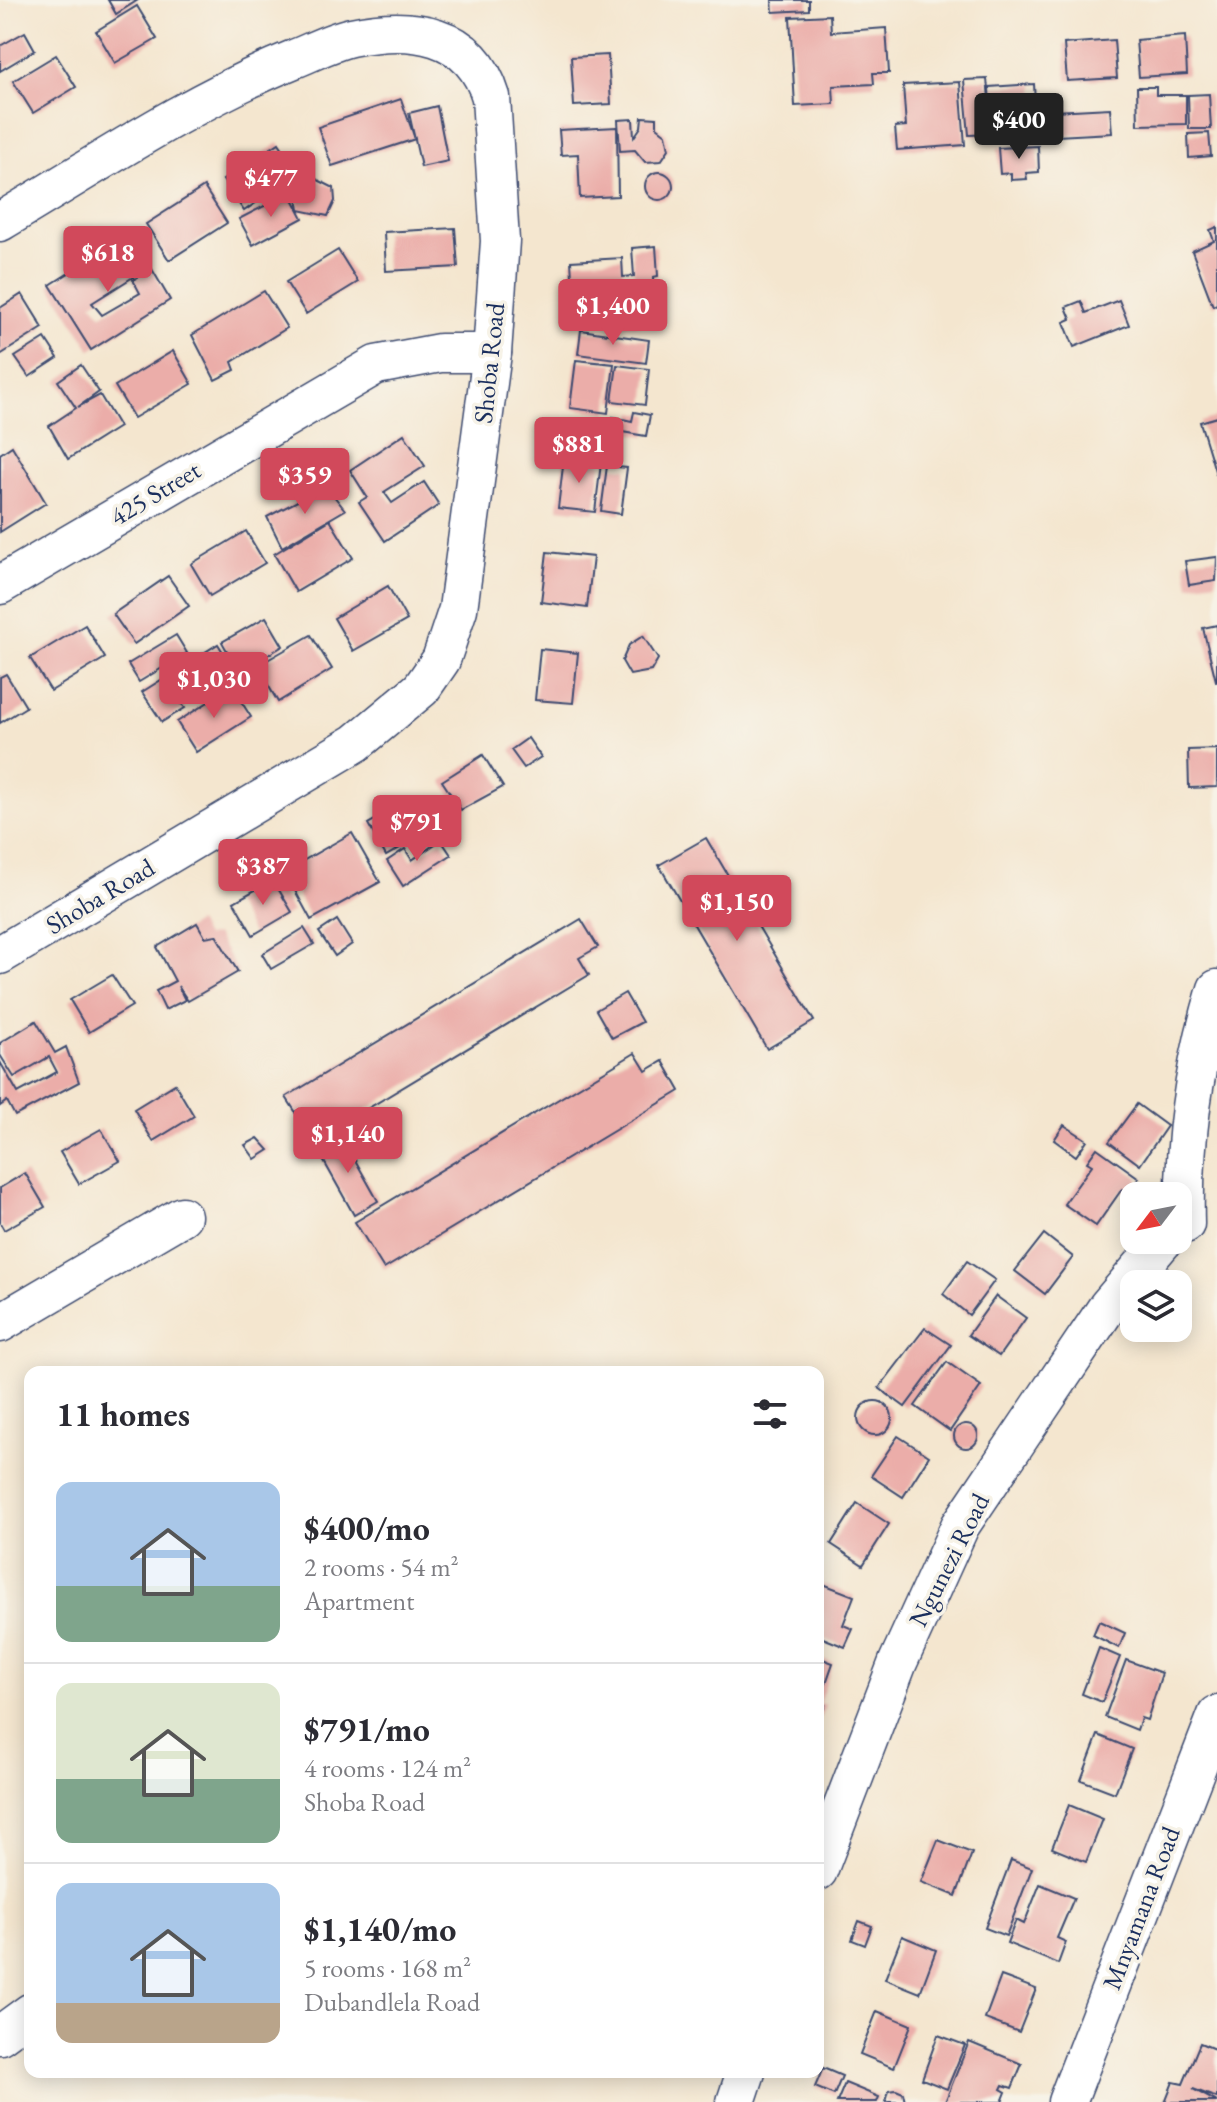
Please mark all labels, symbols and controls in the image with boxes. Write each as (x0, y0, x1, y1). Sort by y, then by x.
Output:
pin: $400 (972, 93, 1066, 161)
text: $400 (992, 102, 1046, 136)
pin: $477 (224, 151, 318, 219)
text: $477 (244, 160, 298, 194)
pin: $618 (61, 226, 155, 294)
text: $618 (81, 235, 135, 269)
pin: $1,400 (548, 279, 678, 347)
text: $1,400 (576, 288, 650, 322)
street label: Shoba Road (466, 300, 512, 425)
pin: $881 (532, 417, 626, 485)
text: $881 (552, 426, 606, 460)
pin: $359 (258, 448, 352, 516)
street label: 425 Street (103, 453, 207, 533)
text: $359 (278, 457, 332, 491)
pin: $1,030 (149, 652, 279, 720)
text: $1,030 (177, 661, 251, 695)
pin: $791 (370, 795, 464, 863)
text: $791 (390, 804, 444, 838)
pin: $387 (216, 839, 310, 907)
text: $387 (236, 848, 290, 882)
street label: Shoba Road (39, 850, 161, 942)
pin: $1,150 (672, 875, 802, 943)
text: $1,150 (700, 884, 774, 918)
pin: $1,140 (283, 1107, 413, 1175)
text: $1,140 (311, 1116, 385, 1150)
north arrow (1120, 1182, 1192, 1254)
map controls (1120, 1182, 1192, 1342)
button: layers (1120, 1270, 1192, 1342)
text: 11 homes (56, 1392, 190, 1436)
icon: filters (748, 1392, 792, 1436)
street label: Ngunezi Road (901, 1487, 998, 1632)
text: $400/mo (304, 1506, 430, 1550)
icon: home (120, 1514, 216, 1610)
text: 2 rooms · 54 m² (304, 1550, 459, 1584)
text: Apartment (304, 1584, 414, 1618)
text: $791/mo (304, 1707, 430, 1751)
icon: home (120, 1715, 216, 1811)
text: 4 rooms · 124 m² (304, 1751, 471, 1785)
text: Shoba Road (304, 1785, 425, 1819)
street label: Mnyamana Road (1094, 1821, 1188, 1994)
text: $1,140/mo (304, 1907, 456, 1951)
icon: home (120, 1915, 216, 2011)
text: 5 rooms · 168 m² (304, 1951, 471, 1985)
text: Dubandlela Road (304, 1985, 480, 2019)

